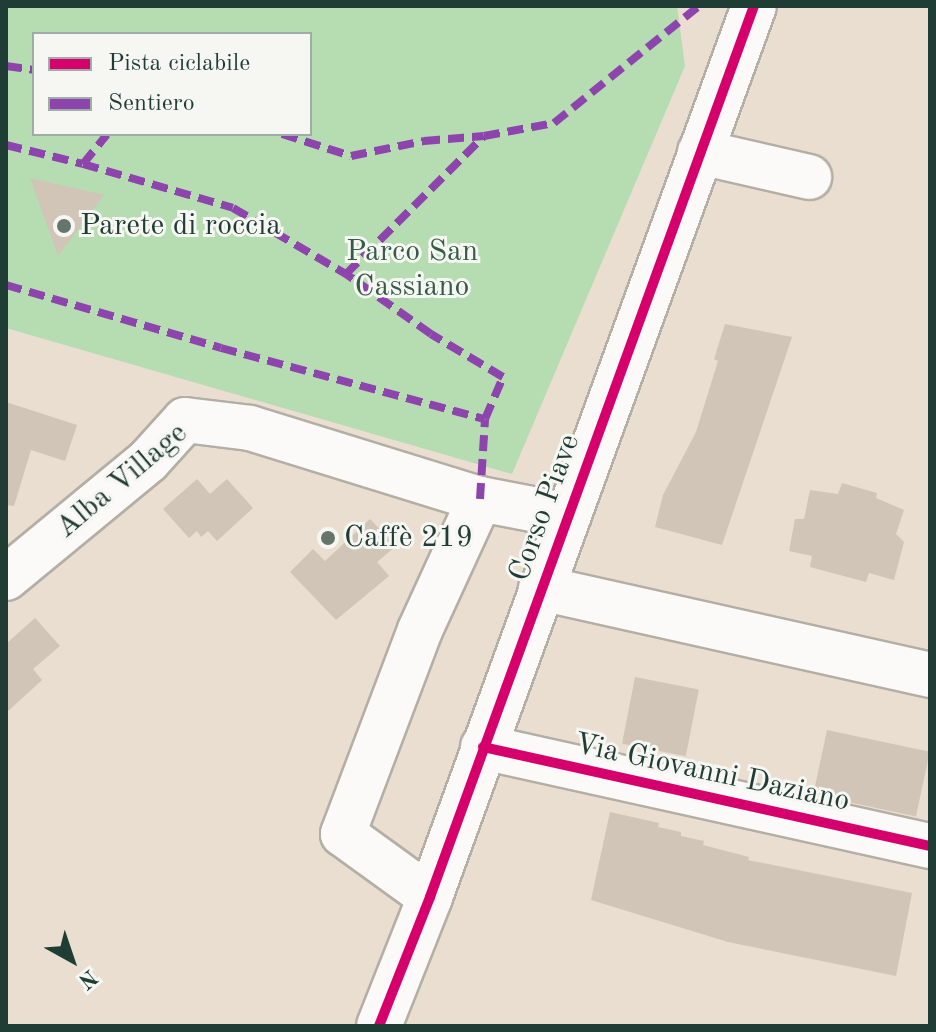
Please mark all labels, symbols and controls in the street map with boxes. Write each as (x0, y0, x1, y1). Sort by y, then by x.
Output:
legend (32, 32, 312, 136)
text: Pista ciclabile (108, 52, 250, 76)
text: Sentiero (108, 92, 195, 116)
place label: Parete di roccia (80, 208, 281, 244)
marker: Parete di roccia (55, 217, 73, 235)
park label: Parco San Cassiano (346, 234, 478, 304)
street label: Alba Village (49, 416, 195, 546)
street label: Corso Piave (502, 429, 588, 587)
place label: Caffè 219 (344, 520, 473, 556)
marker: Caffè 219 (319, 529, 337, 547)
street label: Via Giovanni Daziano (571, 726, 853, 820)
north arrow (32, 920, 112, 1000)
text: N (74, 965, 101, 992)

